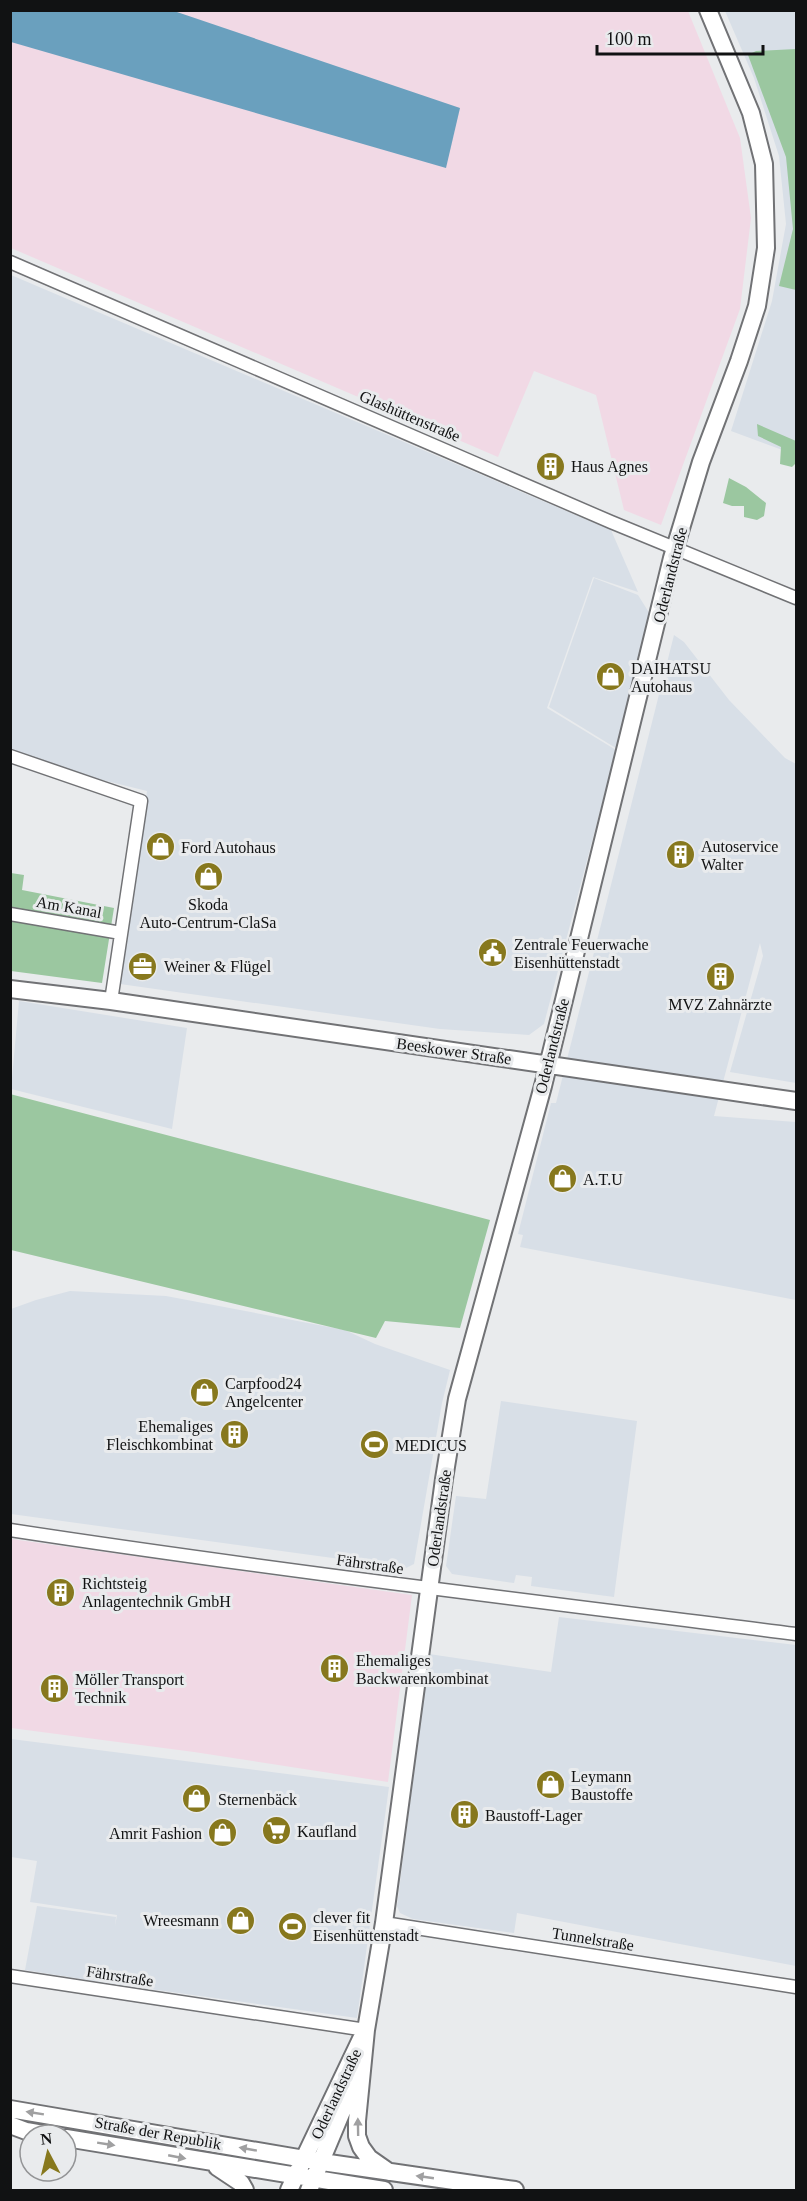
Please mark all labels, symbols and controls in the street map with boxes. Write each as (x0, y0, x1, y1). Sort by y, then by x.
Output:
scale bar (597, 18, 764, 56)
text: 100 m (606, 29, 652, 49)
street label: Glashüttenstraße (357, 387, 463, 445)
building icon: Haus Agnes (534, 450, 566, 482)
place label: Haus Agnes (571, 458, 648, 476)
street label: Oderlandstraße (650, 526, 690, 624)
place label: DAIHATSU Autohaus (631, 660, 711, 695)
shop icon: DAIHATSU Autohaus (594, 661, 626, 693)
shop icon: Ford Autohaus (144, 831, 176, 863)
place label: Autoservice Walter (701, 838, 778, 873)
place label: Ford Autohaus (181, 839, 276, 856)
building icon: Autoservice Walter (664, 839, 696, 871)
shop icon: Skoda Auto-Centrum-ClaSa (192, 860, 224, 892)
street label: Am Kanal (35, 893, 104, 921)
place label: Skoda Auto-Centrum-ClaSa (140, 896, 276, 931)
place label: Zentrale Feuerwache Eisenhüttenstadt (514, 936, 649, 971)
public building icon: Zentrale Feuerwache Eisenhüttenstadt (477, 937, 509, 969)
office icon: Weiner & Flügel (127, 950, 159, 982)
place label: Weiner & Flügel (164, 958, 272, 976)
building icon: MVZ Zahnärzte (704, 960, 736, 992)
place label: MVZ Zahnärzte (668, 996, 772, 1013)
street label: Oderlandstraße (532, 997, 572, 1095)
street label: Beeskower Straße (395, 1035, 513, 1067)
shop icon: A.T.U (546, 1163, 578, 1195)
place label: A.T.U (583, 1171, 623, 1188)
place label: Carpfood24 Angelcenter (225, 1375, 304, 1411)
shop icon: Carpfood24 Angelcenter (188, 1376, 220, 1408)
place label: Ehemaliges Fleischkombinat (106, 1418, 214, 1453)
building icon: Ehemaliges Fleischkombinat (218, 1419, 250, 1451)
sports icon: MEDICUS (358, 1429, 390, 1461)
place label: MEDICUS (395, 1437, 467, 1454)
street label: Oderlandstraße (424, 1468, 454, 1568)
street label: Fährstraße (335, 1551, 405, 1577)
place label: Richtsteig Anlagentechnik GmbH (82, 1575, 231, 1611)
building icon: Richtsteig Anlagentechnik GmbH (45, 1576, 77, 1608)
place label: Ehemaliges Backwarenkombinat (356, 1652, 489, 1687)
building icon: Ehemaliges Backwarenkombinat (319, 1653, 351, 1685)
place label: Möller Transport Technik (75, 1671, 184, 1706)
building icon: Möller Transport Technik (38, 1672, 70, 1704)
place label: Leymann Baustoffe (571, 1768, 633, 1803)
shop icon: Leymann Baustoffe (534, 1769, 566, 1801)
shop icon: Sternenbäck (181, 1783, 213, 1815)
place label: Sternenbäck (218, 1791, 297, 1808)
building icon: Baustoff-Lager (448, 1799, 480, 1831)
place label: Baustoff-Lager (485, 1807, 583, 1825)
supermarket icon: Kaufland (260, 1815, 292, 1847)
shop icon: Amrit Fashion (207, 1817, 239, 1849)
place label: Kaufland (297, 1823, 357, 1840)
place label: Amrit Fashion (109, 1825, 202, 1842)
shop icon: Wreesmann (224, 1904, 256, 1936)
place label: clever fit Eisenhüttenstadt (313, 1909, 419, 1944)
sports icon: clever fit Eisenhüttenstadt (276, 1910, 308, 1942)
place label: Wreesmann (143, 1912, 219, 1929)
street label: Tunnelstraße (551, 1924, 635, 1954)
street label: Fährstraße (85, 1962, 155, 1990)
street label: Oderlandstraße (308, 2046, 364, 2142)
one-way arrow (26, 2108, 45, 2117)
street label: Straße der Republik (93, 2114, 222, 2153)
one-way arrow (353, 2118, 362, 2137)
north arrow (18, 2123, 78, 2183)
text: N (39, 2129, 53, 2148)
one-way arrow (97, 2140, 116, 2149)
one-way arrow (239, 2144, 258, 2153)
one-way arrow (168, 2153, 187, 2162)
one-way arrow (416, 2173, 435, 2182)

